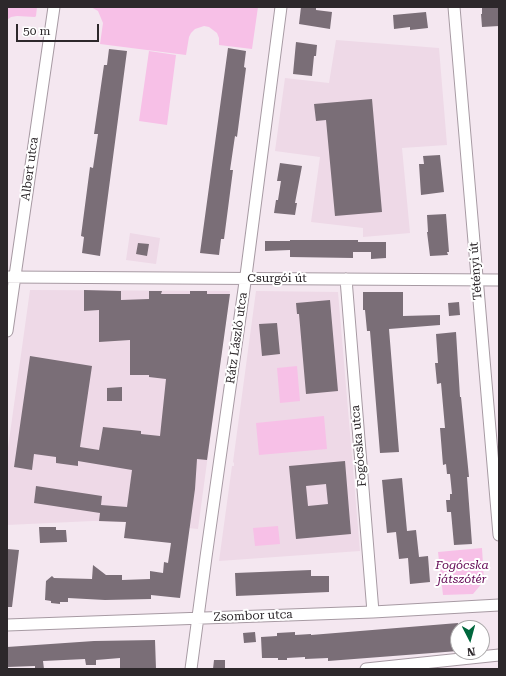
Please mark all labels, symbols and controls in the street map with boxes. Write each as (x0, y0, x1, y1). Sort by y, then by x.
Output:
scale bar (18, 16, 101, 42)
text: 50 m (23, 24, 50, 38)
street label: Albert utca (18, 136, 42, 202)
street label: Tétényi út (467, 241, 485, 301)
street label: Csurgói út (247, 271, 307, 285)
street label: Rátz László utca (223, 291, 251, 385)
street label: Fogócska utca (348, 404, 370, 488)
park label: Fogócska játszótér (435, 558, 489, 586)
street label: Zsombor utca (213, 607, 293, 625)
north arrow (450, 620, 490, 660)
text: N (466, 645, 476, 658)

